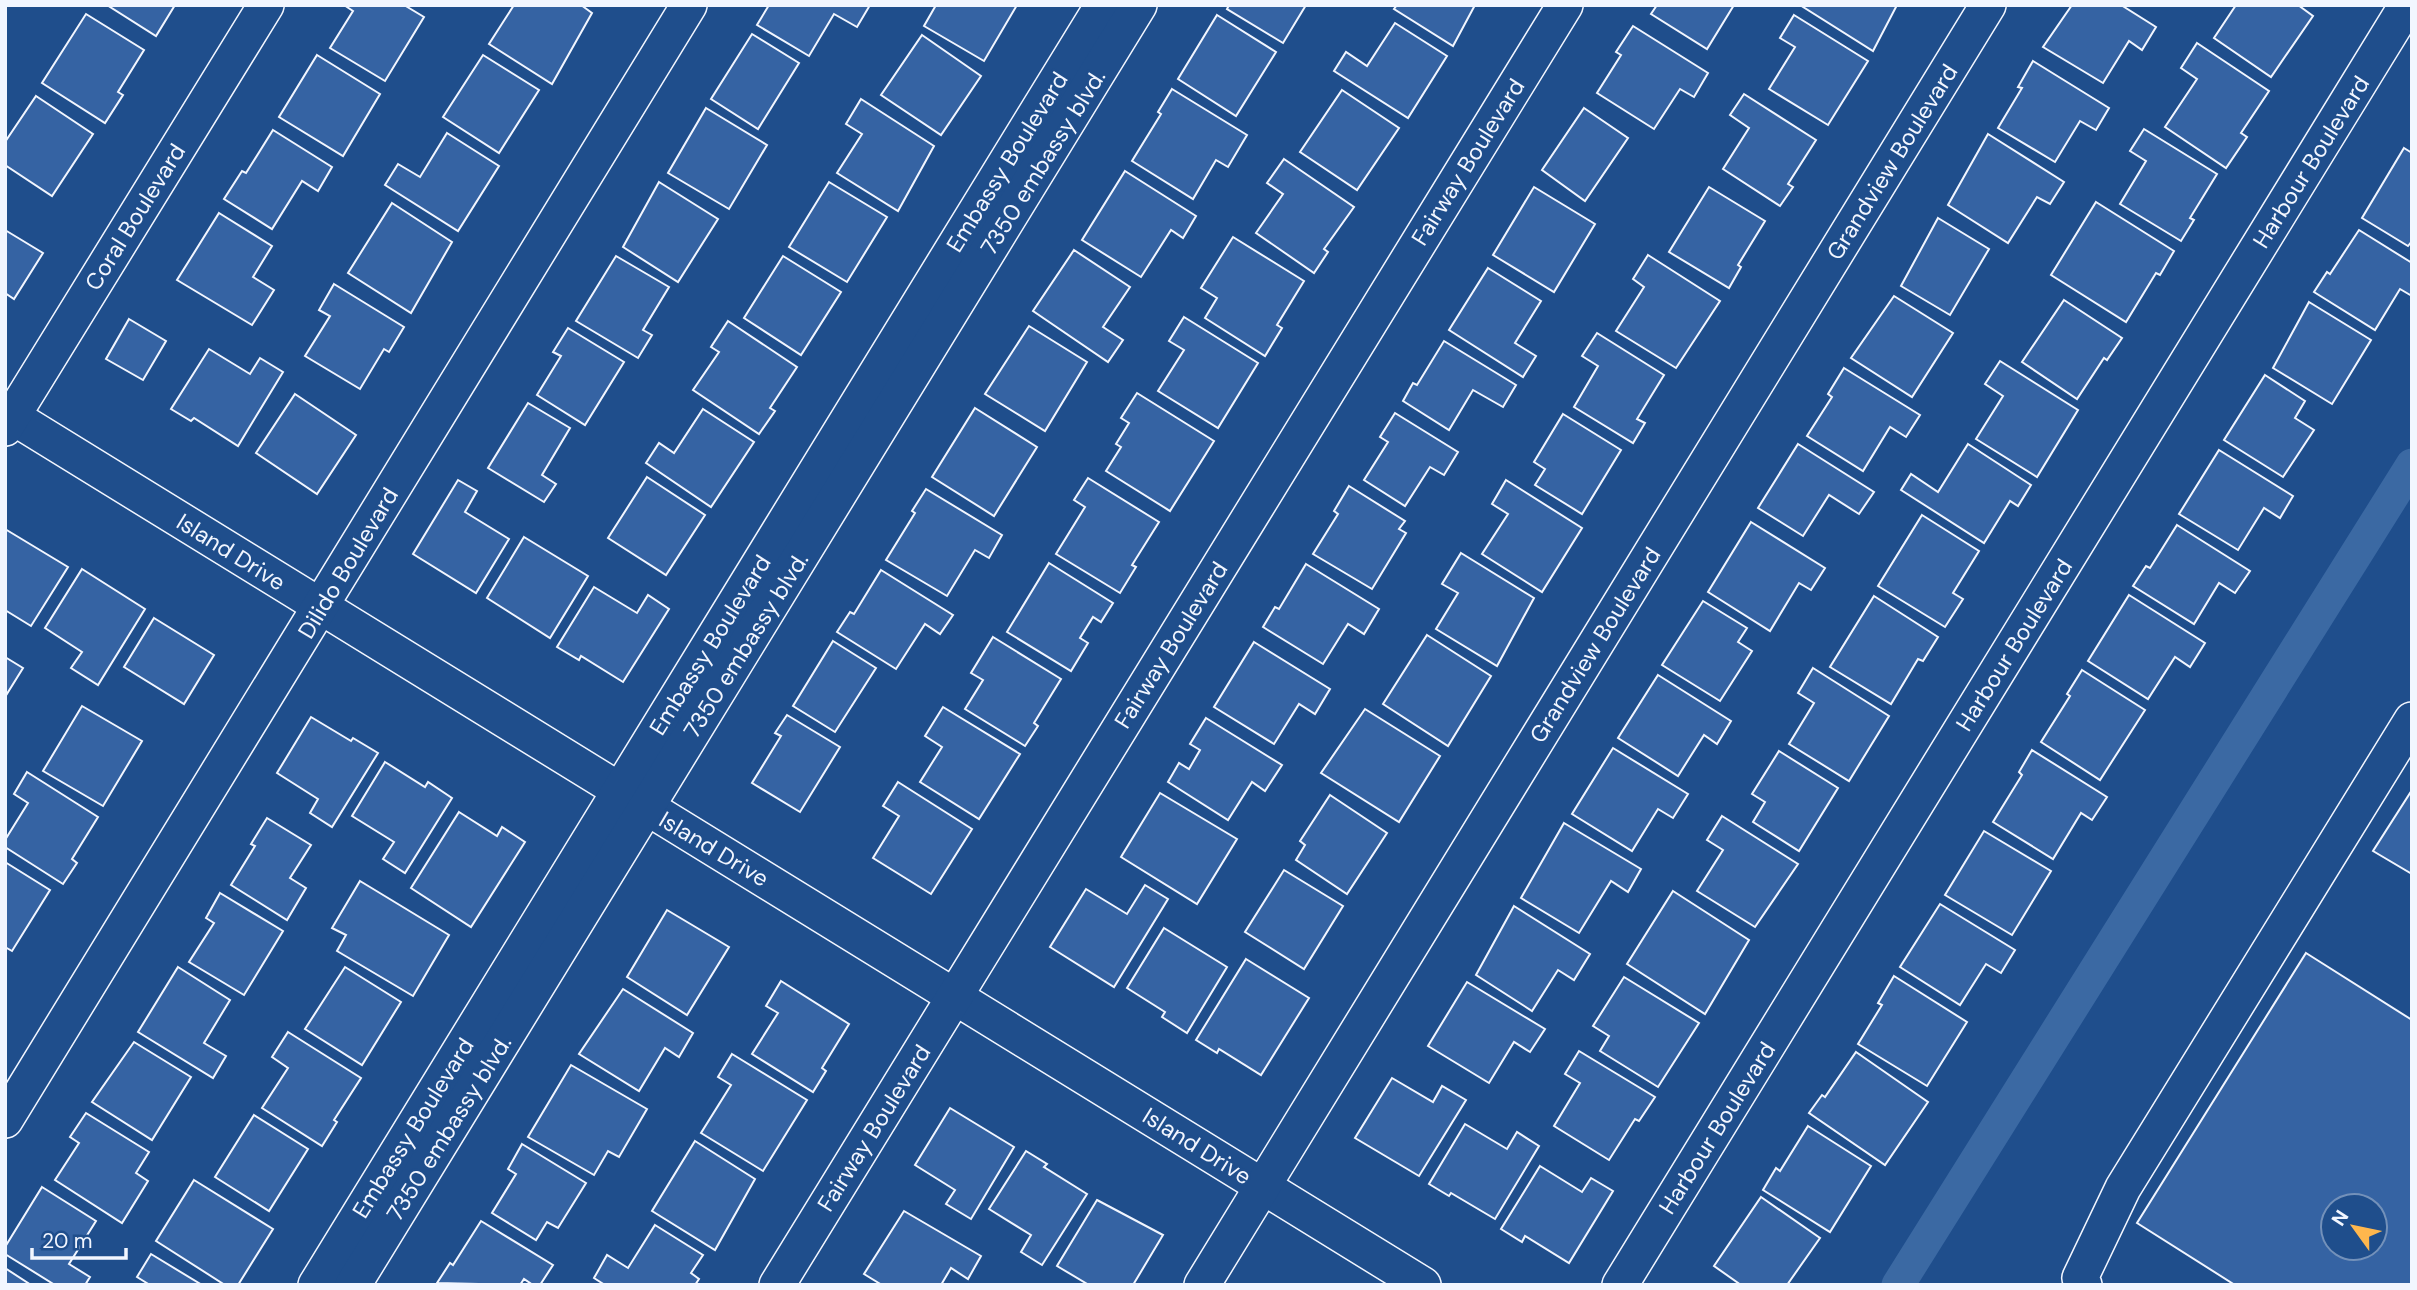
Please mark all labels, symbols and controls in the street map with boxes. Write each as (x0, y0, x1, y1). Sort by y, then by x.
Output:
street label: Grandview Boulevard (1820, 59, 1964, 265)
street label: 7350 embassy blvd. (974, 64, 1112, 260)
street label: Embassy Boulevard (939, 66, 1075, 258)
street label: Harbour Boulevard (2246, 70, 2376, 254)
street label: Fairway Boulevard (1405, 73, 1531, 251)
street label: Coral Boulevard (78, 138, 192, 296)
street label: Dilido Boulevard (291, 482, 405, 644)
street label: Island Drive (171, 507, 291, 597)
street label: Grandview Boulevard (1523, 542, 1667, 748)
street label: 7350 embassy blvd. (677, 547, 815, 743)
street label: Embassy Boulevard (642, 549, 778, 741)
street label: Harbour Boulevard (1949, 553, 2079, 737)
street label: Fairway Boulevard (1108, 556, 1234, 734)
street label: Island Drive (654, 805, 774, 893)
street label: 7350 embassy blvd. (380, 1030, 518, 1226)
street label: Embassy Boulevard (345, 1032, 481, 1224)
street label: Harbour Boulevard (1652, 1036, 1782, 1220)
street label: Fairway Boulevard (811, 1039, 937, 1217)
street label: Island Drive (1137, 1101, 1257, 1191)
north arrow (2319, 1192, 2389, 1262)
text: N (2326, 1205, 2354, 1231)
scale bar (32, 1216, 126, 1260)
text: 20 m (42, 1227, 93, 1255)

